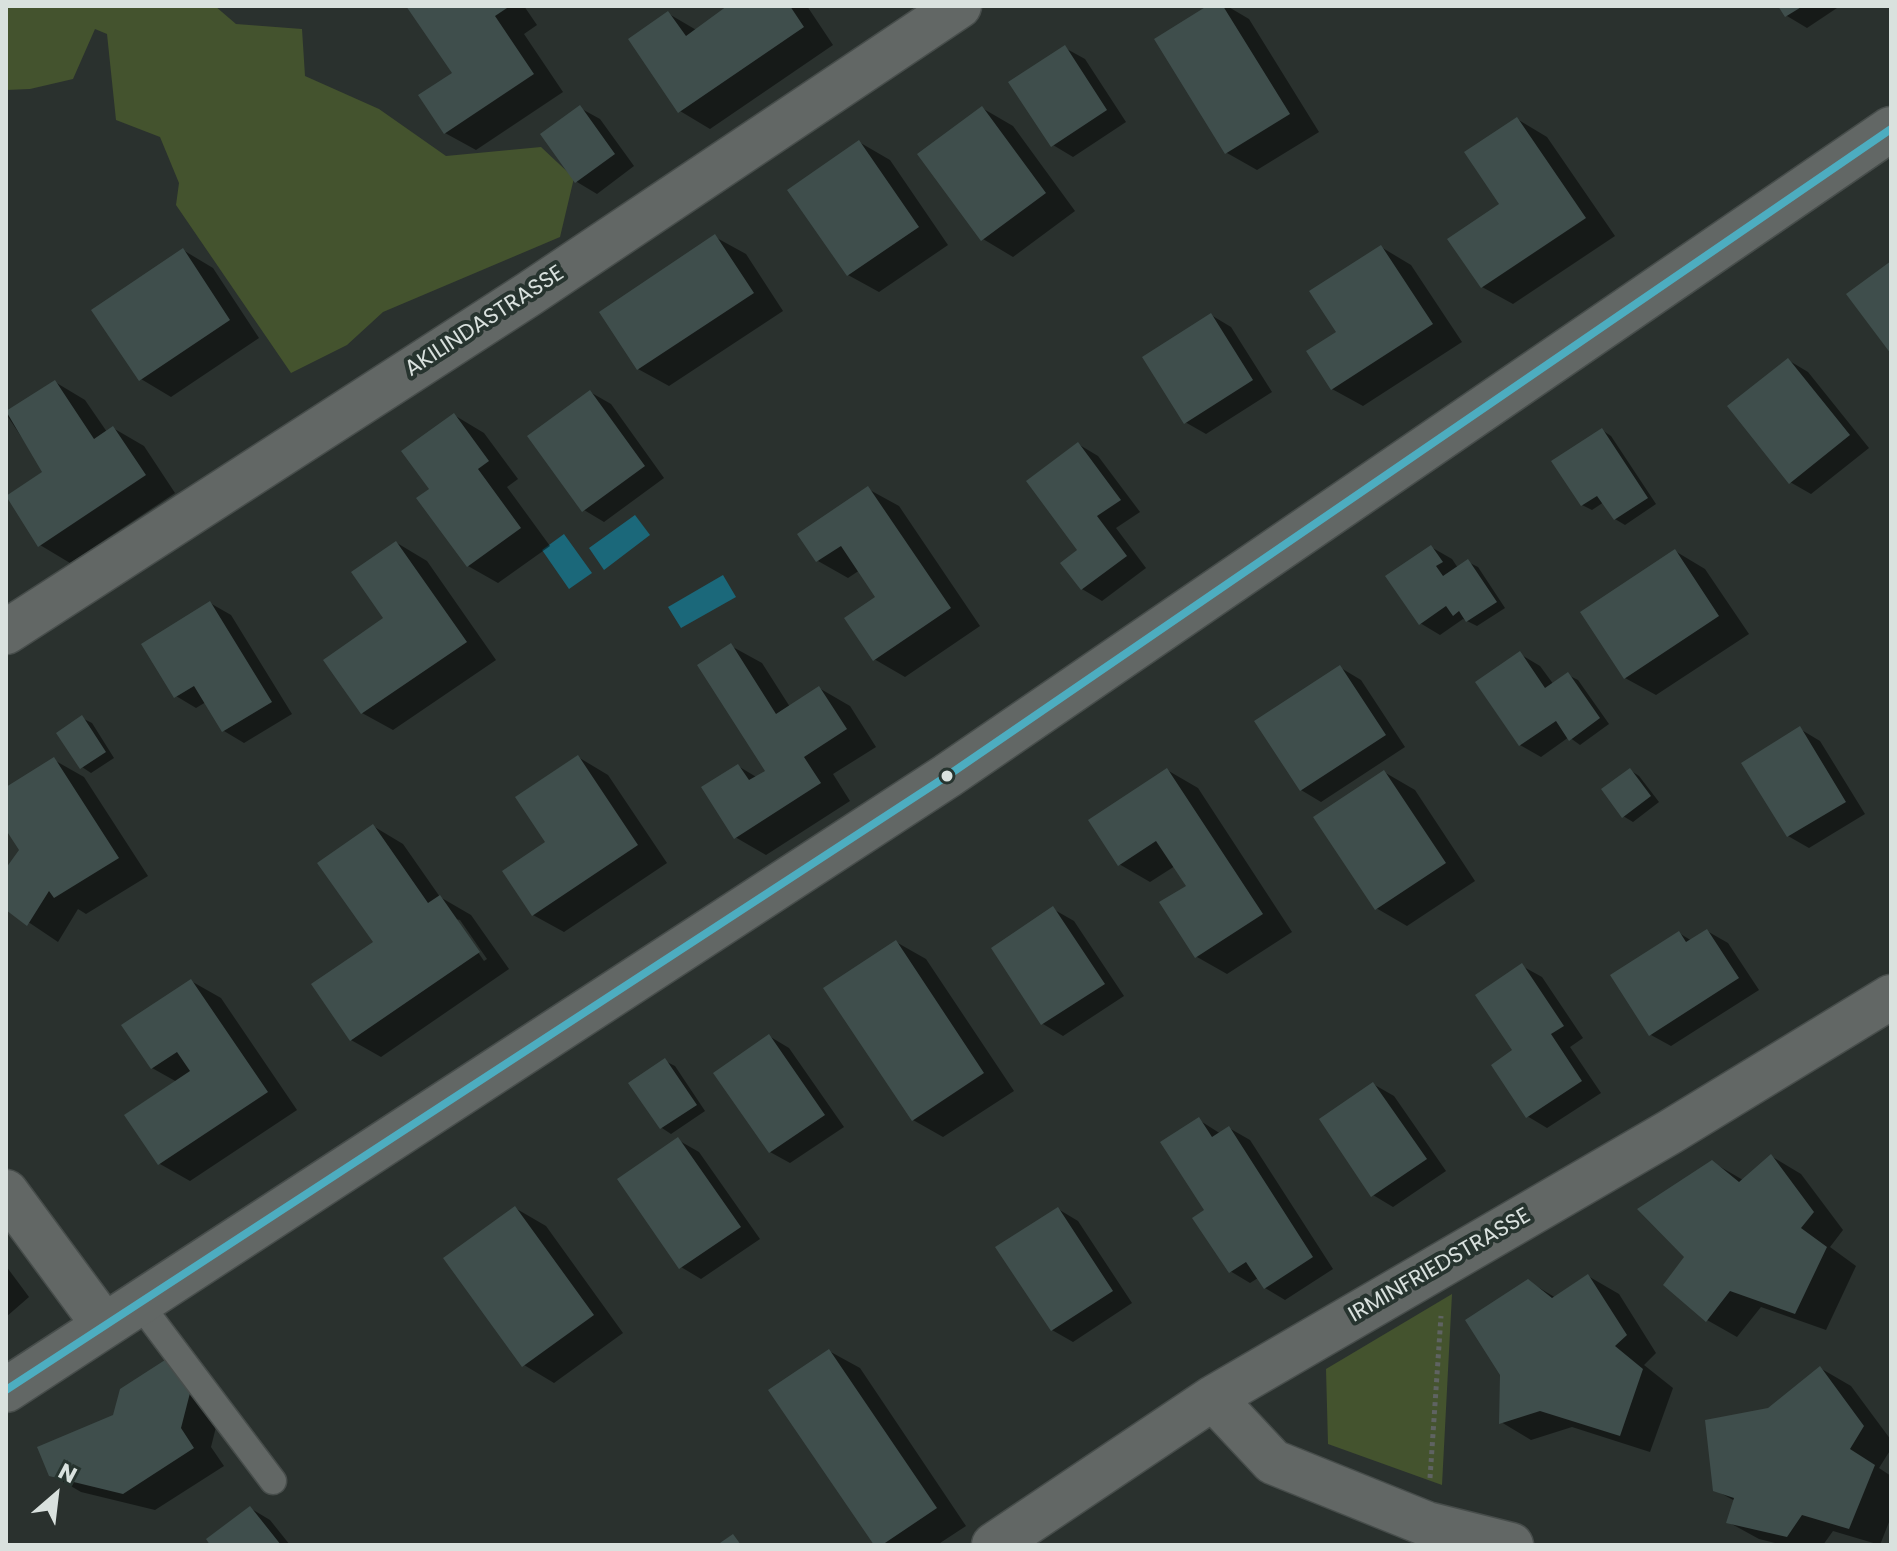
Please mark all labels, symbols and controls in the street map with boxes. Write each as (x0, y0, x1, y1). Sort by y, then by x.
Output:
street label: AKILINDASTRASSE (401, 261, 569, 383)
unlabelled marker (939, 768, 955, 784)
street label: IRMINFRIEDSTRASSE (1344, 1203, 1536, 1329)
north arrow (16, 1455, 96, 1535)
text: N (53, 1456, 82, 1491)

